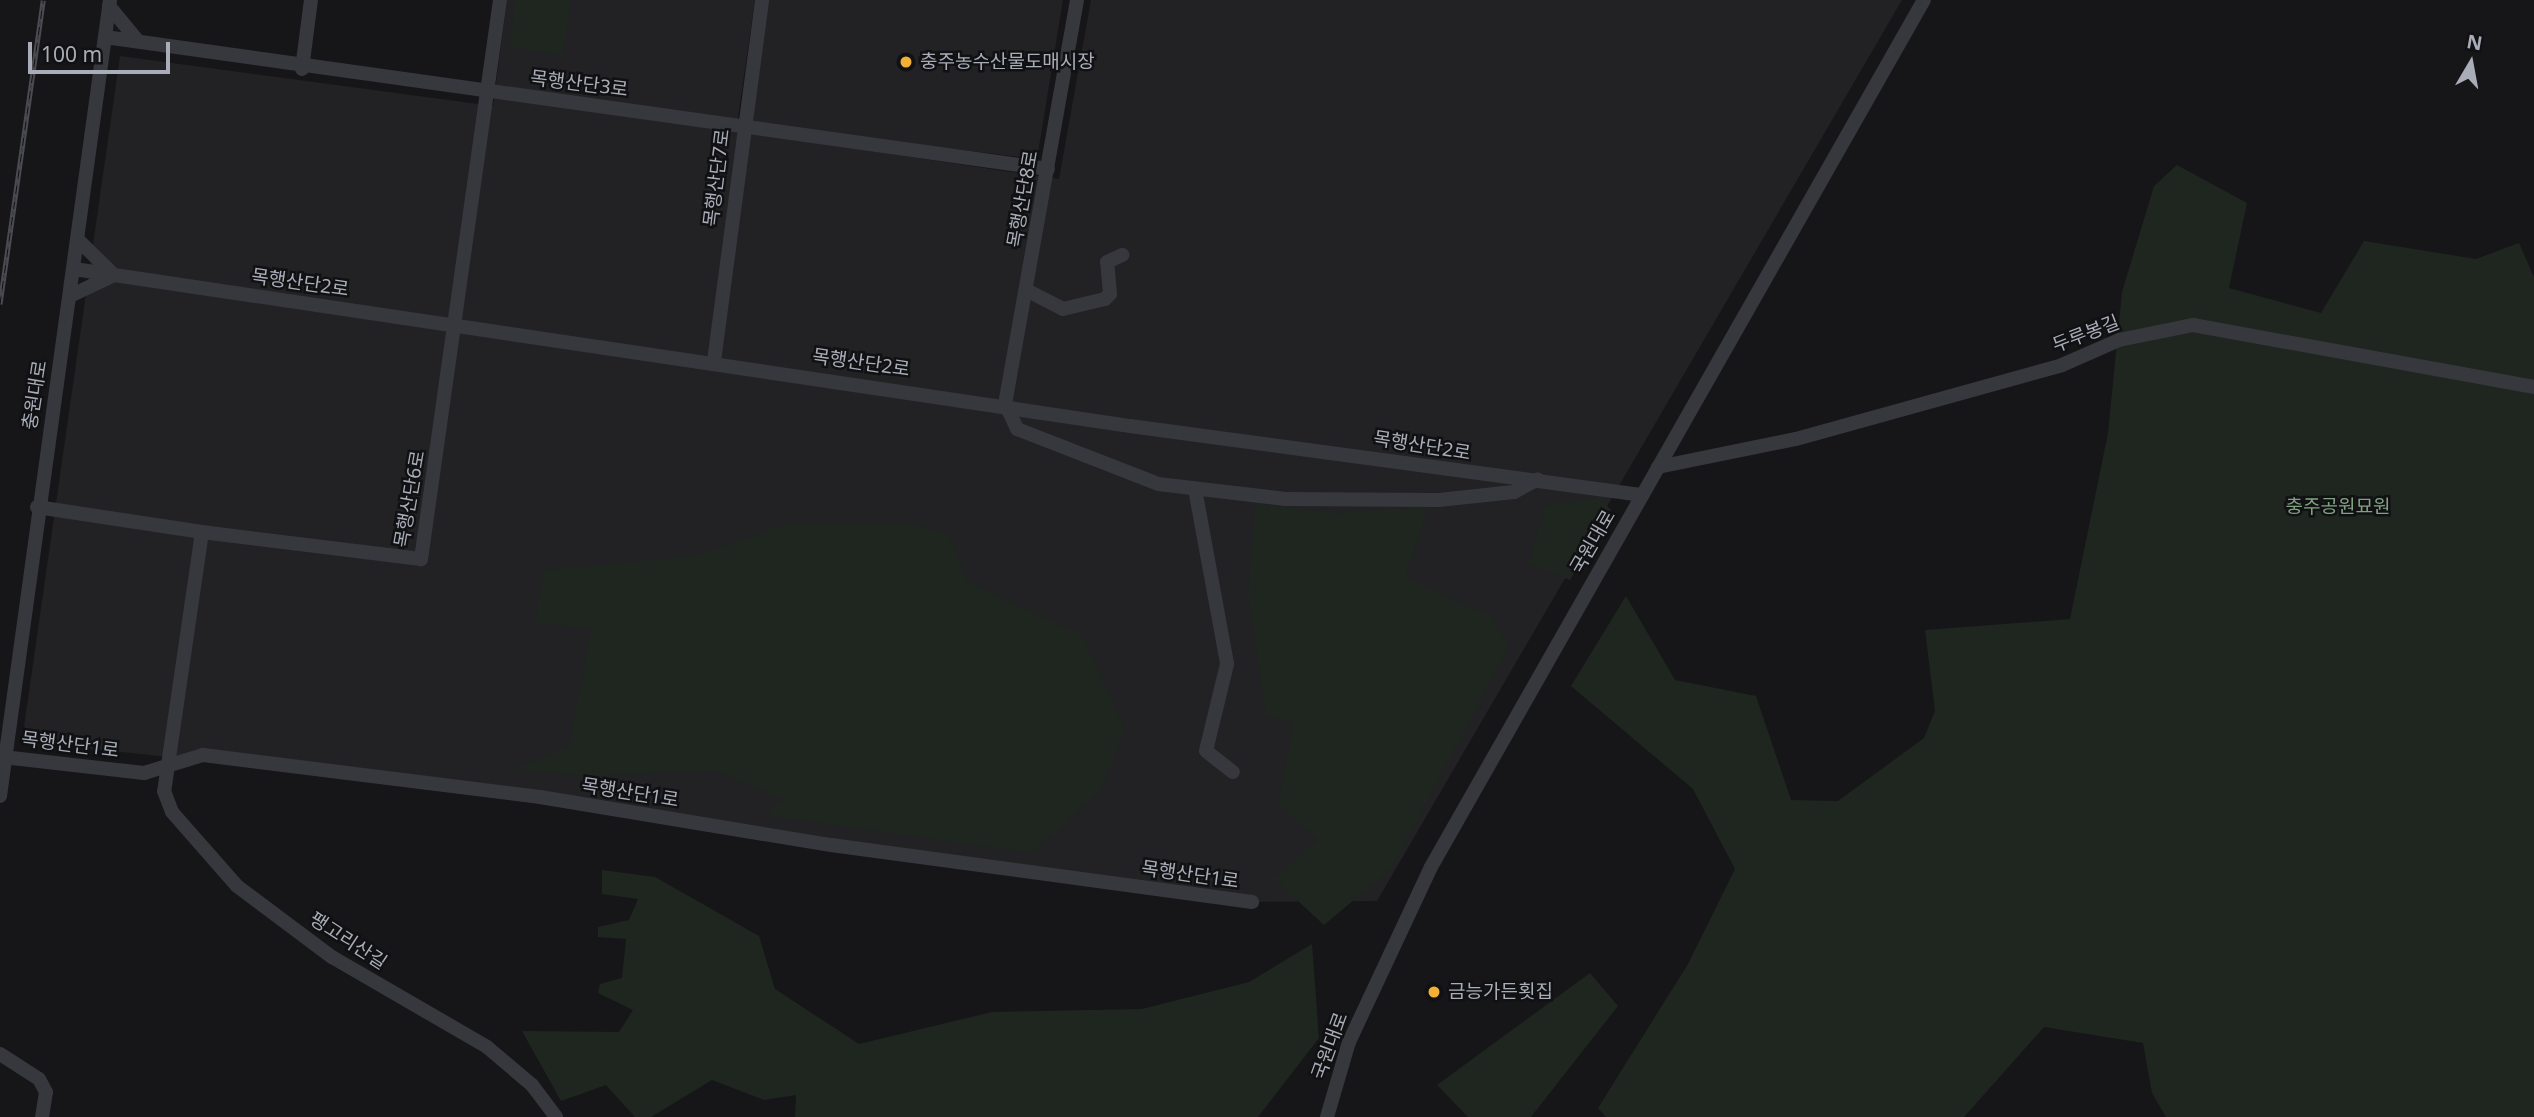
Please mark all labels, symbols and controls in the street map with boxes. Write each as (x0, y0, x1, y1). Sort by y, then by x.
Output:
scale bar (32, 28, 173, 72)
north arrow (2436, 28, 2506, 98)
text: N (2465, 28, 2485, 56)
text: 100 m (41, 40, 102, 68)
place label: 충주농수산물도매시장 (920, 51, 1095, 73)
marker: 충주농수산물도매시장 (898, 54, 914, 70)
street label: 목행산단3로 (529, 67, 629, 101)
street label: 목행산단7로 (700, 128, 734, 228)
street label: 목행산단8로 (1003, 149, 1043, 249)
street label: 목행산단2로 (250, 265, 350, 301)
street label: 두루봉길 (2049, 311, 2123, 357)
street label: 목행산단2로 (811, 345, 911, 381)
street label: 충원대로 (18, 359, 52, 431)
street label: 목행산단2로 (1372, 427, 1472, 465)
street label: 목행산단6로 (390, 449, 430, 549)
park label: 충주공원묘원 (2286, 496, 2390, 518)
street label: 국원대로 (1566, 506, 1620, 578)
street label: 목행산단1로 (20, 728, 120, 762)
street label: 목행산단1로 (580, 774, 680, 812)
street label: 목행산단1로 (1140, 857, 1240, 893)
street label: 팽고리산길 (305, 908, 391, 974)
place label: 금능가든횟집 (1448, 981, 1553, 1003)
marker: 금능가든횟집 (1426, 984, 1442, 1000)
street label: 국원대로 (1307, 1009, 1353, 1083)

